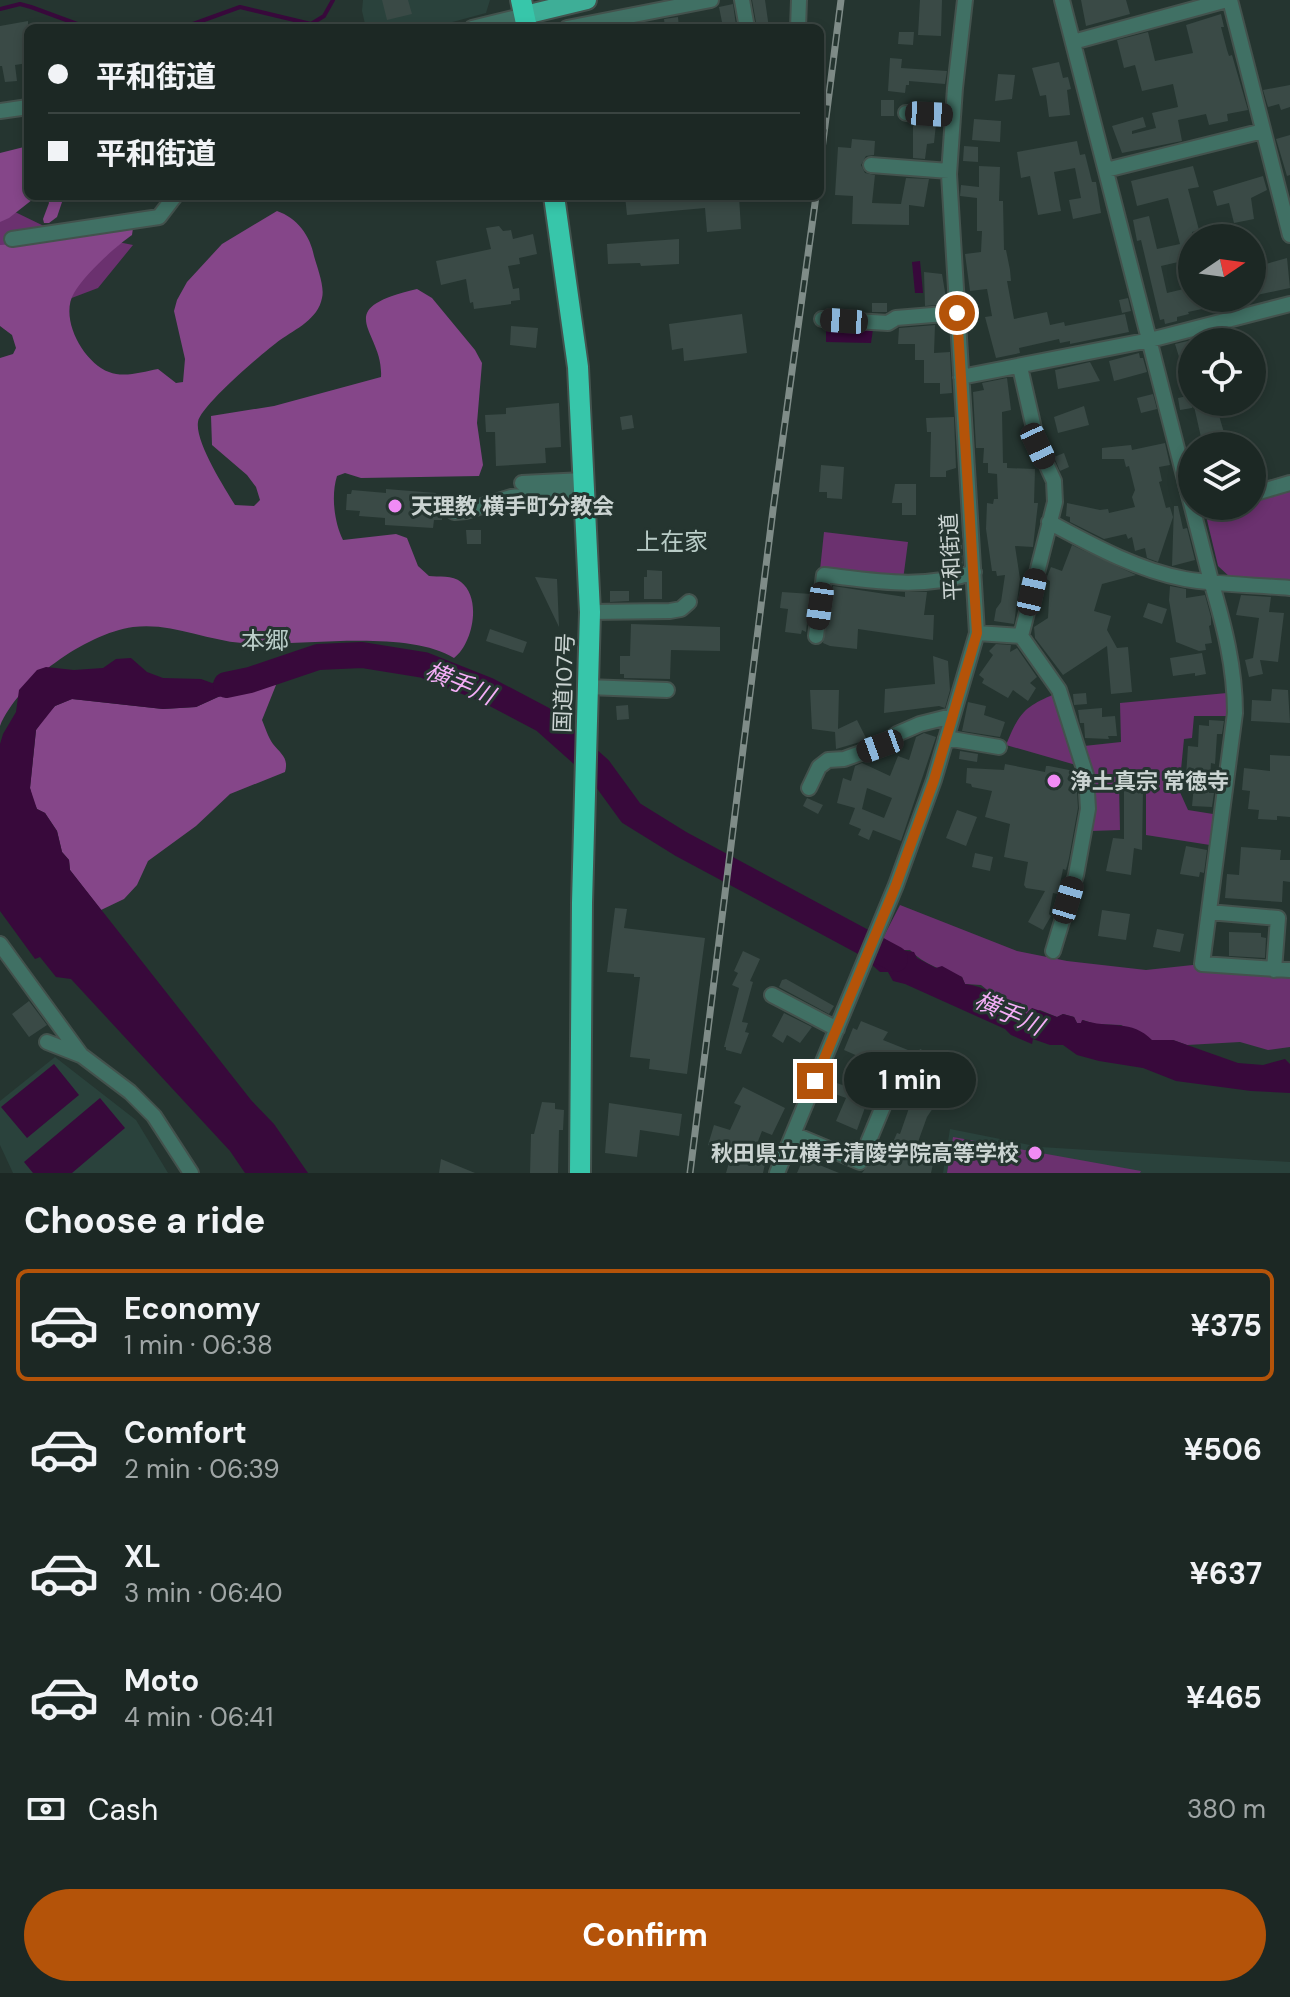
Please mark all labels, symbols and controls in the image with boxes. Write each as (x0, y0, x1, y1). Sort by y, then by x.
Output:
text: 平和街道 (96, 57, 216, 96)
car (904, 101, 954, 127)
text: 平和街道 (96, 134, 216, 173)
north arrow (1178, 224, 1266, 312)
map controls (1178, 224, 1266, 520)
route start (939, 295, 975, 331)
car (819, 307, 869, 335)
button: locate (1178, 328, 1266, 416)
car (1017, 419, 1059, 473)
button: layers (1178, 432, 1266, 520)
place label: 天理教 横手町分教会 (411, 492, 614, 521)
marker: 天理教 横手町分教会 (386, 497, 404, 515)
street label: 平和街道 (934, 512, 968, 602)
district label: 上在家 (636, 526, 708, 557)
car (1015, 566, 1049, 618)
car (805, 581, 835, 631)
district label: 本郷 (241, 625, 289, 656)
street label: 国道107号 (548, 633, 580, 733)
water label: 横手川 (421, 655, 502, 713)
car (853, 727, 907, 765)
place label: 浄土真宗 常徳寺 (1070, 767, 1229, 796)
marker: 浄土真宗 常徳寺 (1045, 772, 1063, 790)
car (1050, 874, 1086, 926)
water label: 横手川 (970, 984, 1051, 1043)
callout: 1 min (843, 1053, 975, 1109)
route end (797, 1063, 833, 1099)
text: 1 min (878, 1063, 942, 1097)
place label: 秋田県立横手清陵学院高等学校 (711, 1139, 1019, 1168)
marker: 秋田県立横手清陵学院高等学校 (1026, 1144, 1044, 1162)
text: Choose a ride (24, 1197, 265, 1244)
icon: car (28, 1289, 100, 1361)
text: Economy (124, 1289, 261, 1328)
text: ¥375 (1191, 1306, 1262, 1345)
text: 1 min · 06:38 (124, 1328, 273, 1362)
icon: car (28, 1413, 100, 1485)
text: Comfort (124, 1413, 247, 1452)
text: ¥506 (1184, 1430, 1262, 1469)
text: 2 min · 06:39 (124, 1452, 280, 1486)
icon: car (28, 1537, 100, 1609)
text: XL (124, 1537, 161, 1576)
text: ¥637 (1189, 1554, 1262, 1593)
text: 3 min · 06:40 (124, 1576, 283, 1610)
icon: car (28, 1661, 100, 1733)
text: Moto (124, 1661, 199, 1700)
text: ¥465 (1186, 1678, 1262, 1717)
text: 4 min · 06:41 (124, 1700, 273, 1734)
icon: cash (24, 1787, 68, 1831)
text: Cash (88, 1790, 158, 1829)
text: 380 m (1187, 1792, 1266, 1826)
button: Confirm (24, 1889, 1266, 1981)

